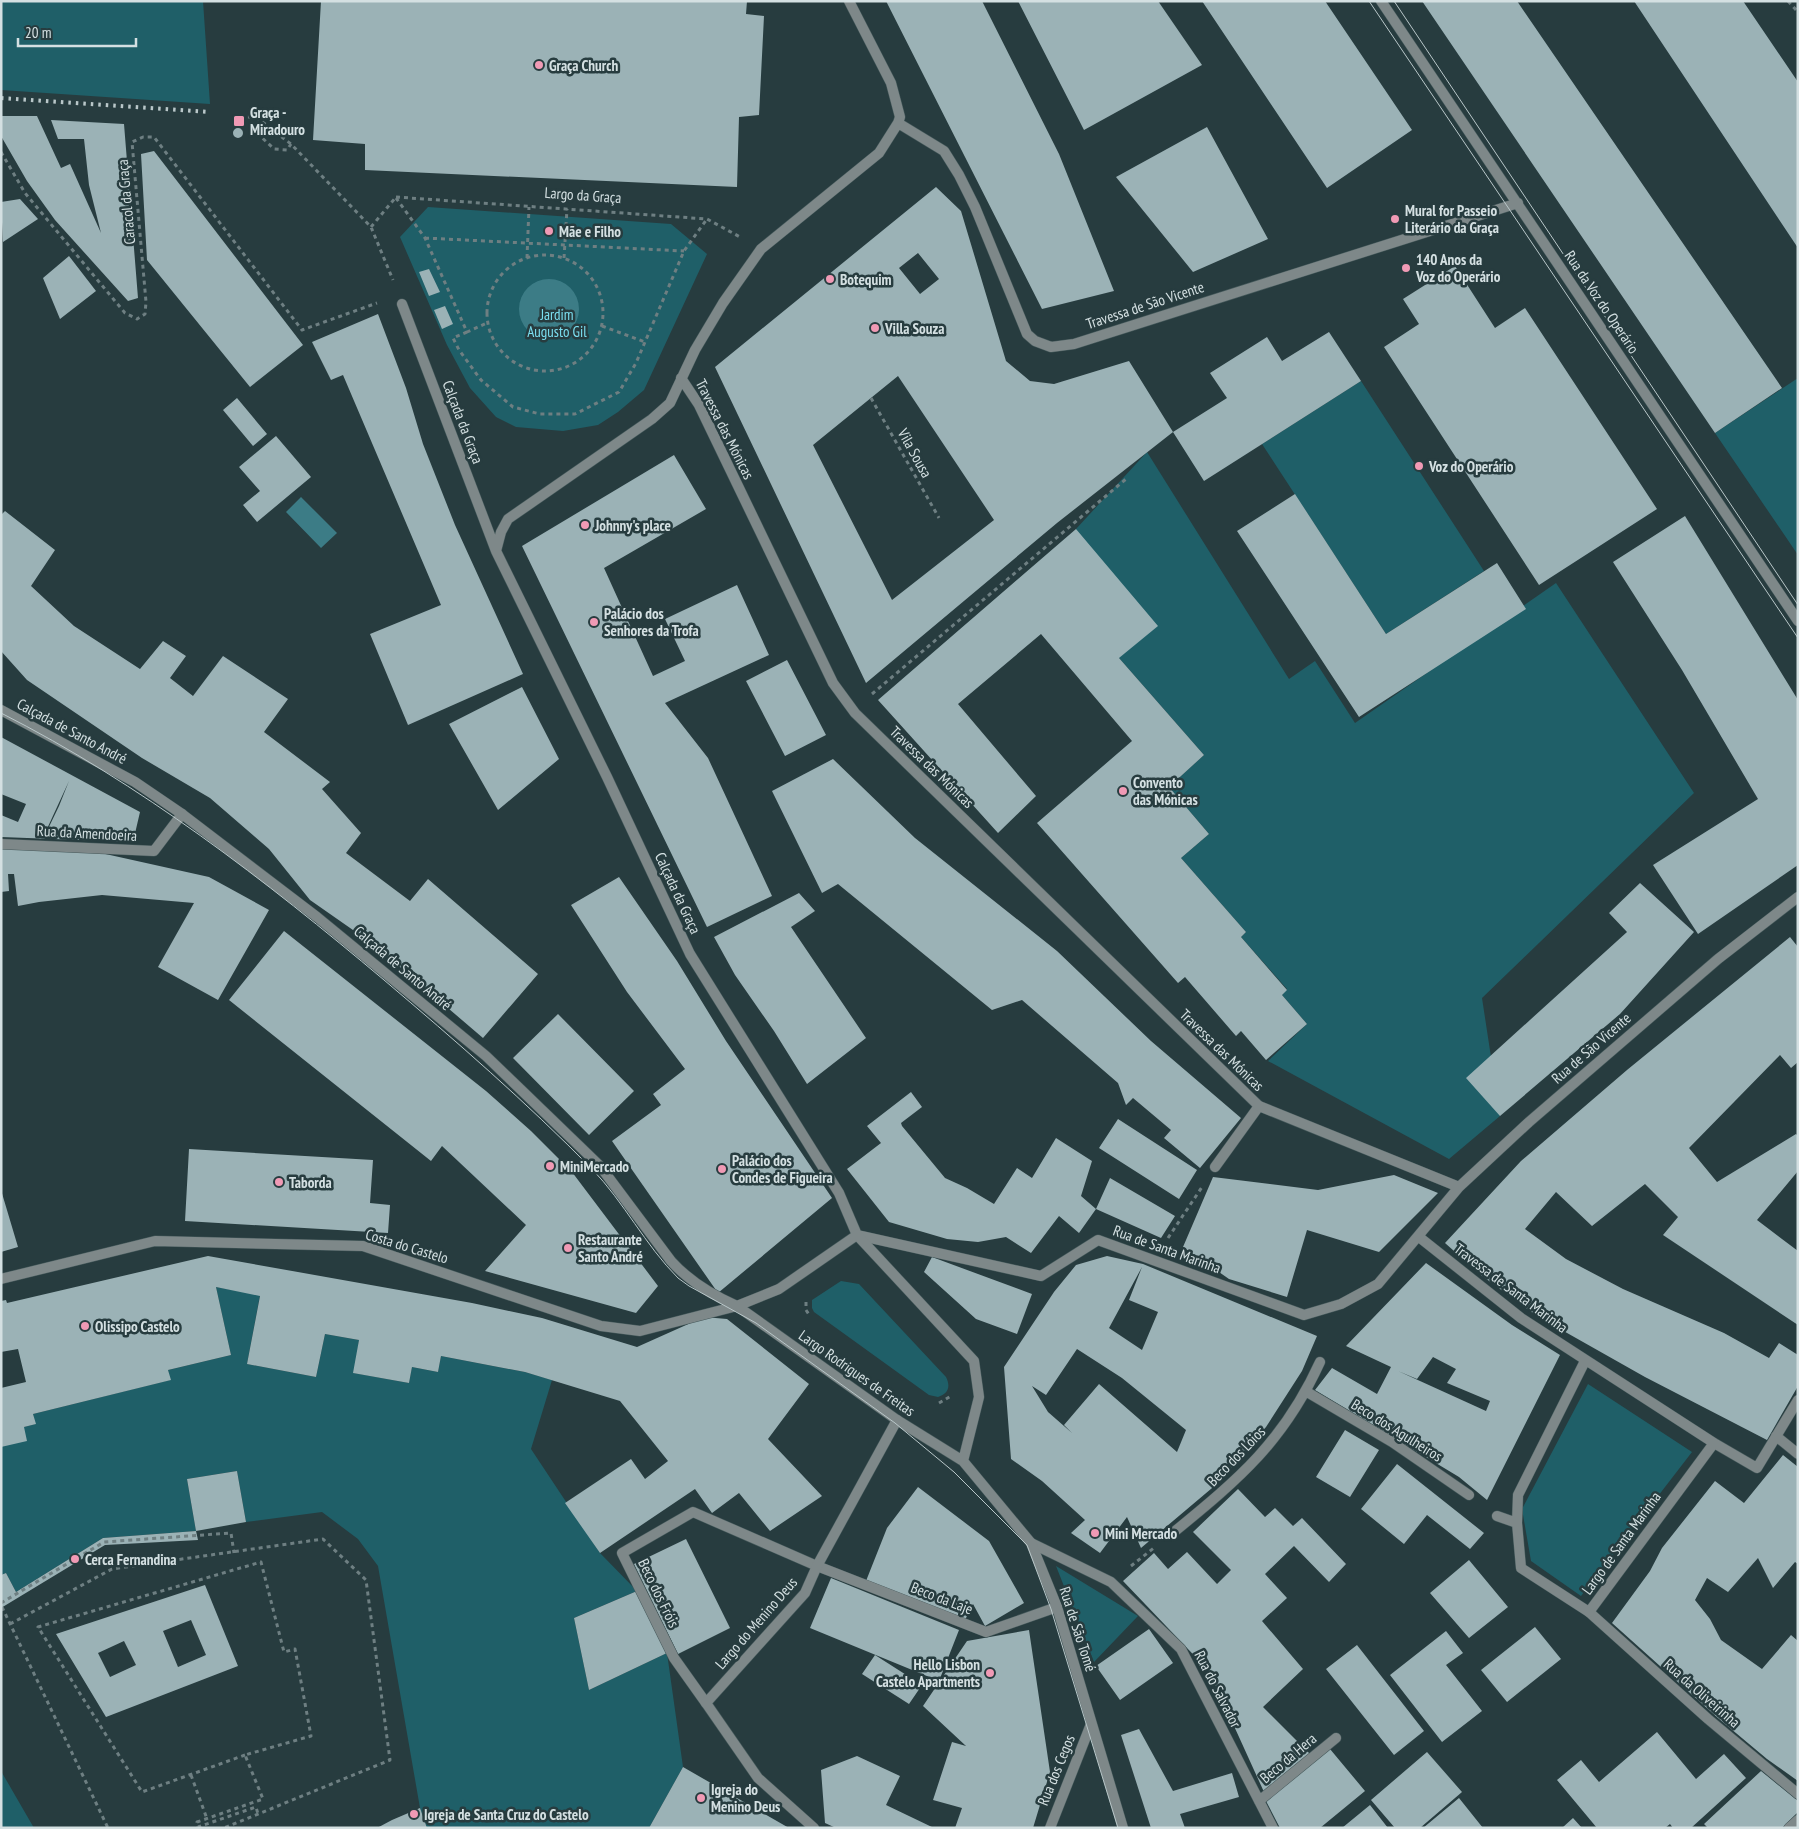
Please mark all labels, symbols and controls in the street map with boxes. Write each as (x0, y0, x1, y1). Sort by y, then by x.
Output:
scale bar (18, 15, 135, 47)
text: 20 m (25, 23, 51, 42)
place label: Graça Church (549, 56, 618, 75)
marker: Graça Church (533, 59, 545, 71)
place label: Graça - Miradouro (250, 103, 305, 139)
marker: Graça - Miradouro (232, 114, 246, 128)
street label: Caracol da Graça (113, 159, 139, 245)
street label: Largo da Graça (544, 183, 622, 207)
place label: Mural for Passeio Literário da Graça (1405, 201, 1499, 237)
marker: Mural for Passeio Literário da Graça (1389, 213, 1401, 225)
place label: Mãe e Filho (559, 222, 621, 241)
marker: Mãe e Filho (543, 225, 555, 237)
street label: Rua da Voz do Operário (1561, 247, 1643, 357)
place label: 140 Anos da Voz do Operário (1415, 250, 1501, 286)
marker: 140 Anos da Voz do Operário (1400, 262, 1412, 274)
place label: Botequim (840, 270, 892, 289)
marker: Botequim (824, 273, 836, 285)
street label: Travessa de São Vicente (1084, 277, 1206, 333)
park label: Jardim Augusto Gil (527, 305, 587, 341)
place label: Villa Souza (884, 319, 944, 338)
marker: Villa Souza (869, 322, 881, 334)
street label: Travessa das Mónicas (692, 376, 758, 482)
street label: Calçada da Graça (438, 378, 488, 466)
street label: Vila Sousa (893, 424, 936, 481)
place label: Voz do Operário (1428, 457, 1514, 476)
marker: Voz do Operário (1413, 460, 1425, 472)
place label: Johnny's place (594, 516, 671, 535)
marker: Johnny's place (579, 519, 591, 531)
place label: Palácio dos Senhores da Trofa (604, 604, 699, 640)
marker: Palácio dos Senhores da Trofa (588, 616, 600, 628)
street label: Calçada de Santo André (14, 694, 130, 768)
street label: Travessa das Mónicas (886, 722, 978, 812)
place label: Convento das Mónicas (1133, 773, 1198, 809)
marker: Convento das Mónicas (1117, 785, 1129, 797)
street label: Rua da Amendoeira (36, 821, 138, 845)
street label: Calçada da Graça (651, 849, 705, 937)
street label: Calçada de Santo André (350, 922, 456, 1014)
street label: Travessa das Mónicas (1176, 1005, 1268, 1095)
street label: Rua de São Vicente (1548, 1008, 1634, 1088)
place label: Palácio dos Condes de Figueira (732, 1151, 833, 1187)
place label: MiniMercado (560, 1157, 629, 1176)
marker: MiniMercado (544, 1160, 556, 1172)
marker: Palácio dos Condes de Figueira (716, 1163, 728, 1175)
place label: Taborda (289, 1173, 332, 1192)
marker: Taborda (273, 1176, 285, 1188)
street label: Rua de Santa Marinha (1111, 1221, 1223, 1277)
street label: Costa do Castelo (363, 1224, 451, 1268)
place label: Restaurante Santo André (578, 1230, 643, 1266)
street label: Travessa de Santa Marinha (1451, 1239, 1571, 1337)
marker: Restaurante Santo André (562, 1242, 574, 1254)
place label: Olissipo Castelo (95, 1317, 180, 1336)
marker: Olissipo Castelo (79, 1320, 91, 1332)
street label: Largo Rodrigues de Freitas (795, 1326, 919, 1420)
street label: Beco dos Agulheiros (1348, 1394, 1446, 1466)
street label: Beco dos Lóios (1203, 1422, 1269, 1490)
street label: Largo de Santa Marinha (1577, 1488, 1665, 1598)
place label: Mini Mercado (1105, 1524, 1177, 1543)
marker: Mini Mercado (1089, 1527, 1101, 1539)
place label: Cerca Fernandina (85, 1550, 177, 1569)
marker: Cerca Fernandina (69, 1553, 81, 1565)
street label: Beco dos Fróis (634, 1555, 684, 1631)
street label: Largo do Menino Deus (711, 1573, 801, 1673)
street label: Beco da Laje (908, 1577, 976, 1619)
street label: Rua de São Tomé (1055, 1584, 1101, 1674)
street label: Rua do Salvador (1190, 1647, 1246, 1731)
place label: Hello Lisbon Castelo Apartments (876, 1655, 980, 1691)
street label: Rua da Oliveirinha (1660, 1655, 1744, 1731)
marker: Hello Lisbon Castelo Apartments (984, 1667, 996, 1679)
street label: Beco da Hera (1256, 1729, 1320, 1787)
street label: Rua dos Cegos (1033, 1732, 1079, 1808)
place label: Igreja do Menino Deus (711, 1780, 780, 1816)
marker: Igreja do Menino Deus (695, 1792, 707, 1804)
place label: Igreja de Santa Cruz do Castelo (424, 1805, 589, 1824)
marker: Igreja de Santa Cruz do Castelo (408, 1808, 420, 1820)

